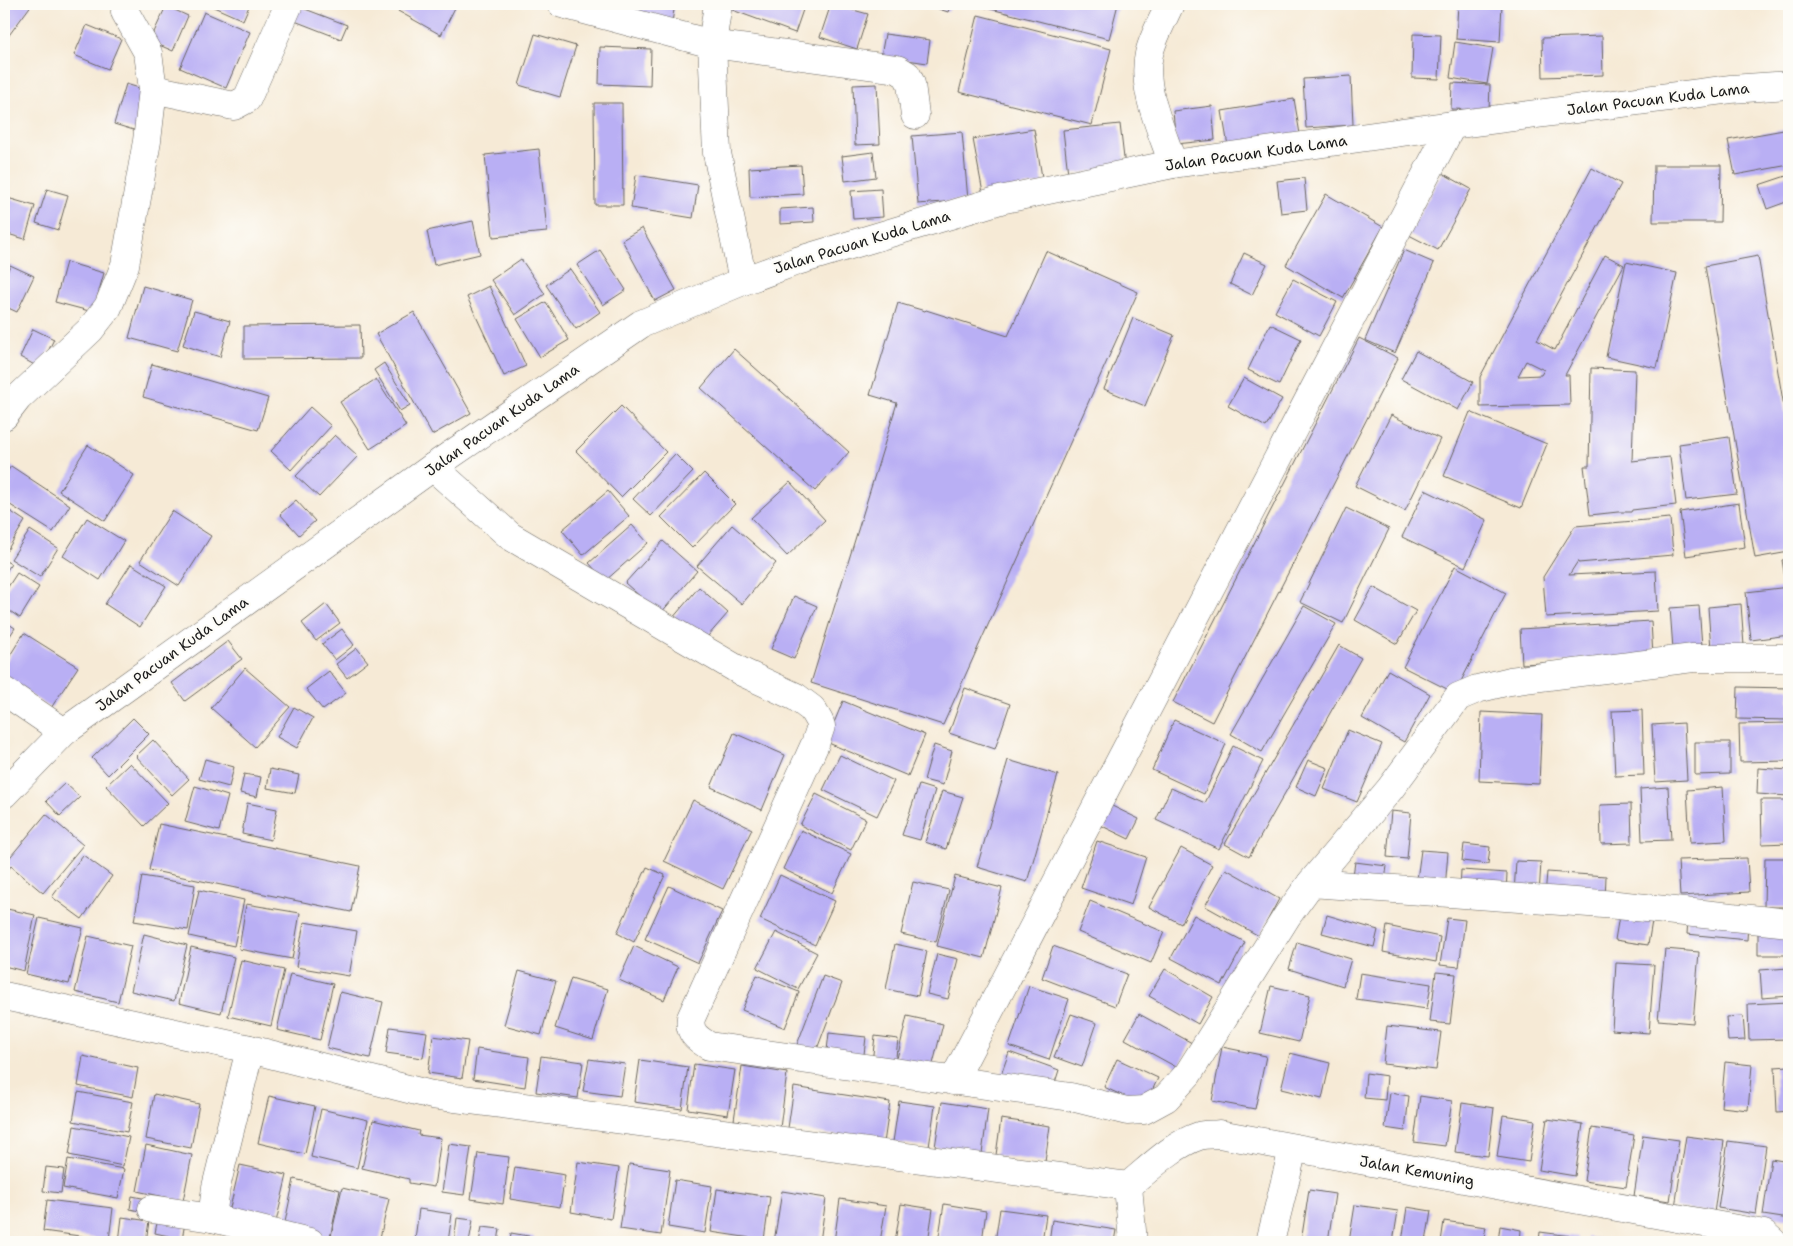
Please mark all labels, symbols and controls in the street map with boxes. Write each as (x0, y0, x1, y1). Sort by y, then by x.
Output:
street label: Jalan Pacuan Kuda Lama (1566, 78, 1751, 120)
street label: Jalan Pacuan Kuda Lama (1164, 130, 1349, 176)
street label: Jalan Pacuan Kuda Lama (771, 205, 953, 278)
street label: Jalan Pacuan Kuda Lama (421, 359, 584, 481)
street label: Jalan Pacuan Kuda Lama (92, 592, 253, 716)
street label: Jalan Kemuning (1358, 1151, 1476, 1191)

